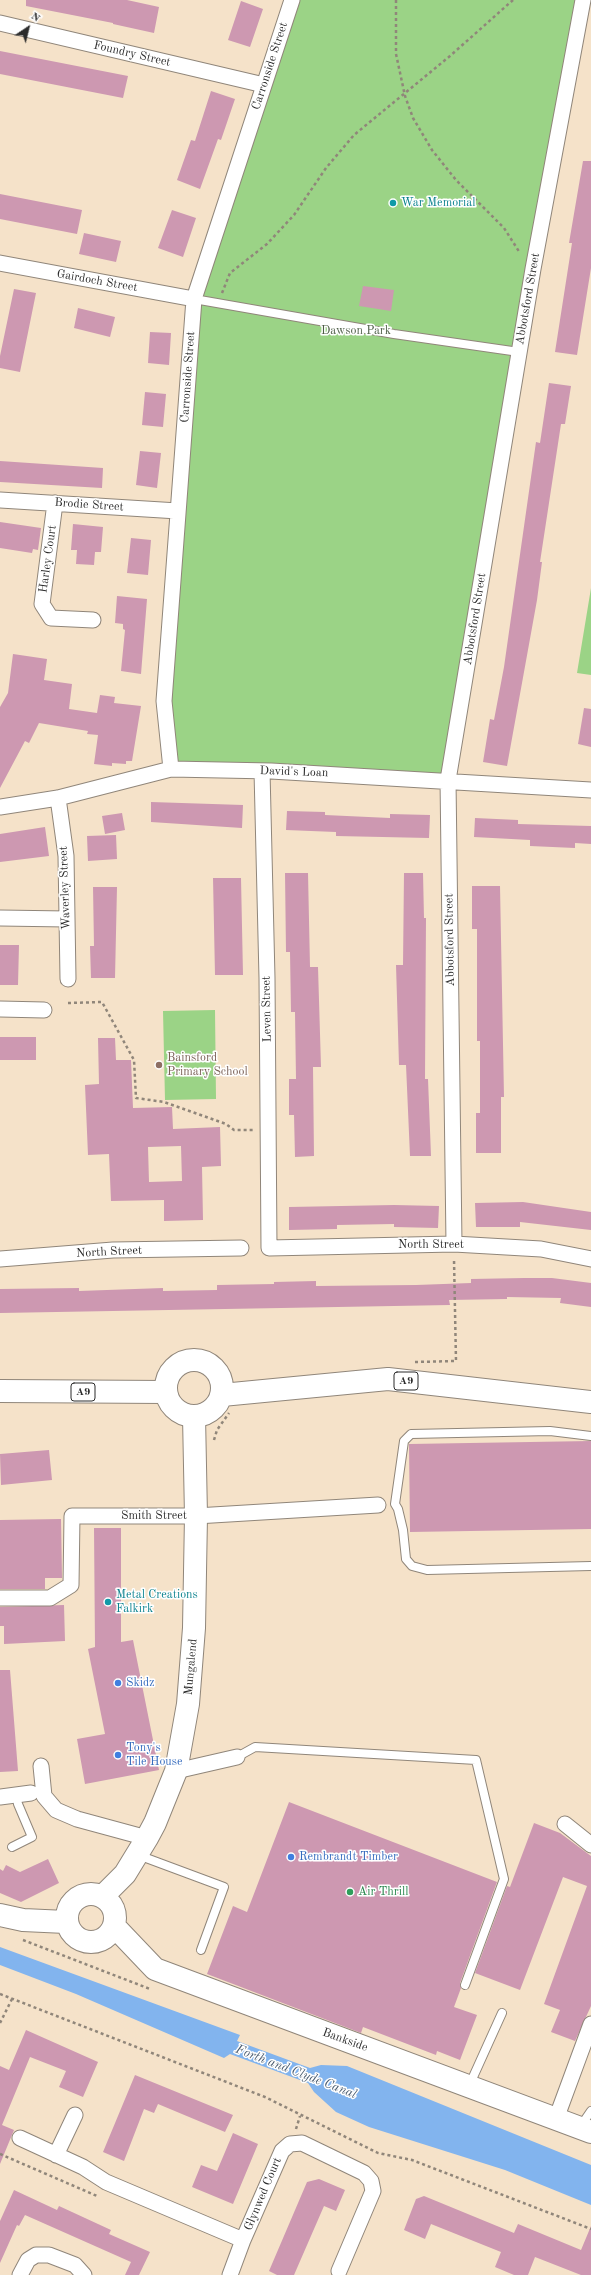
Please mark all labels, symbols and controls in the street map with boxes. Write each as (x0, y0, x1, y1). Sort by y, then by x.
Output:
north arrow (8, 8, 48, 48)
text: N (29, 11, 42, 25)
street label: Carronside Street (249, 20, 291, 112)
street label: Foundry Street (92, 38, 172, 70)
place label: War Memorial (401, 196, 475, 210)
marker: War Memorial (388, 198, 398, 208)
street label: Abbotsford Street (513, 252, 543, 346)
street label: Gairdoch Street (55, 267, 139, 295)
park label: Dawson Park (321, 324, 391, 338)
street label: Carronside Street (178, 331, 198, 423)
street label: Brodie Street (54, 495, 124, 515)
street label: Harley Court (36, 524, 60, 594)
street label: Abbotsford Street (461, 572, 489, 666)
street label: David's Loan (259, 764, 329, 780)
street label: Waverley Street (56, 846, 74, 930)
street label: Abbotsford Street (442, 893, 458, 987)
street label: Leven Street (259, 976, 275, 1042)
place label: Bainsford Primary School (167, 1051, 248, 1079)
marker: Bainsford Primary School (154, 1060, 164, 1070)
street label: North Street (398, 1238, 464, 1252)
street label: North Street (76, 1243, 142, 1261)
road number: A9 (394, 1372, 418, 1390)
road number: A9 (71, 1383, 95, 1401)
street label: Smith Street (121, 1509, 187, 1523)
place label: Metal Creations Falkirk (116, 1588, 198, 1616)
marker: Metal Creations Falkirk (103, 1597, 113, 1607)
street label: Mungalend (181, 1638, 201, 1696)
place label: Skidz (126, 1676, 154, 1690)
marker: Skidz (113, 1678, 123, 1688)
place label: Tony's Tile House (126, 1741, 182, 1769)
marker: Tony's Tile House (113, 1750, 123, 1760)
place label: Rembrandt Timber (299, 1850, 398, 1864)
marker: Rembrandt Timber (286, 1852, 296, 1862)
place label: Air Thrill (358, 1885, 408, 1899)
marker: Air Thrill (345, 1887, 355, 1897)
street label: Bankside (320, 2025, 370, 2055)
water label: Forth and Clyde Canal (233, 2042, 359, 2102)
street label: Glynwed Court (241, 2155, 285, 2233)

